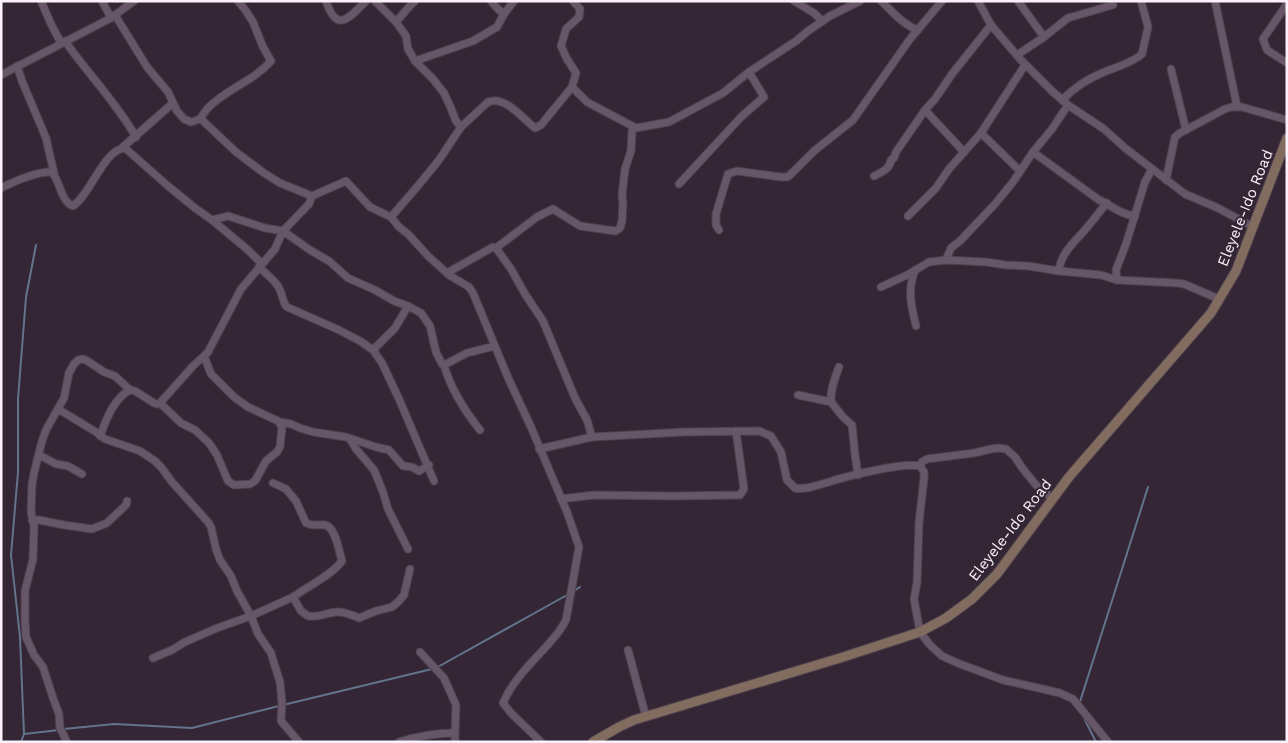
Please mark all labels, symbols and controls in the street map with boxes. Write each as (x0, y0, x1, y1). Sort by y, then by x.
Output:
street label: Eleyele-Ido Road (1213, 147, 1277, 269)
street label: Eleyele-Ido Road (965, 476, 1055, 584)

